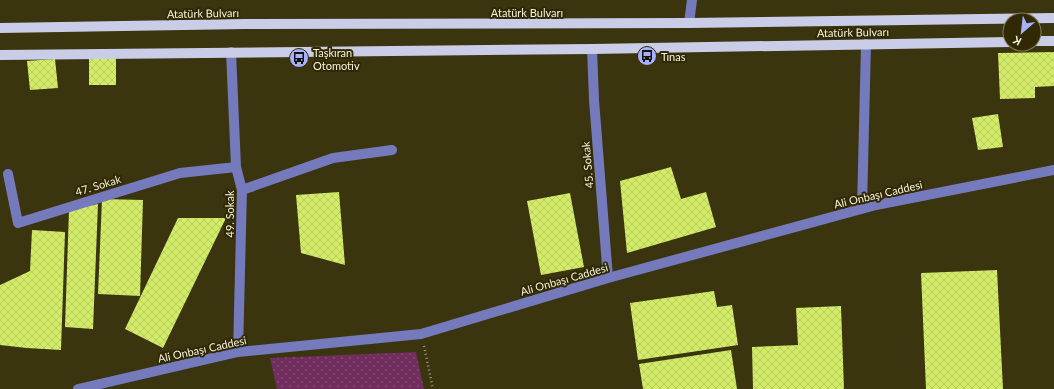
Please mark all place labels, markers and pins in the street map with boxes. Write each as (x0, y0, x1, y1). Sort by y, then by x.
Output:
bus stop icon: Tınas (636, 45, 658, 67)
place label: Taşkıran Otomotiv (313, 46, 360, 72)
bus stop icon: Taşkıran Otomotiv (288, 47, 310, 69)
place label: Tınas (661, 50, 686, 63)

